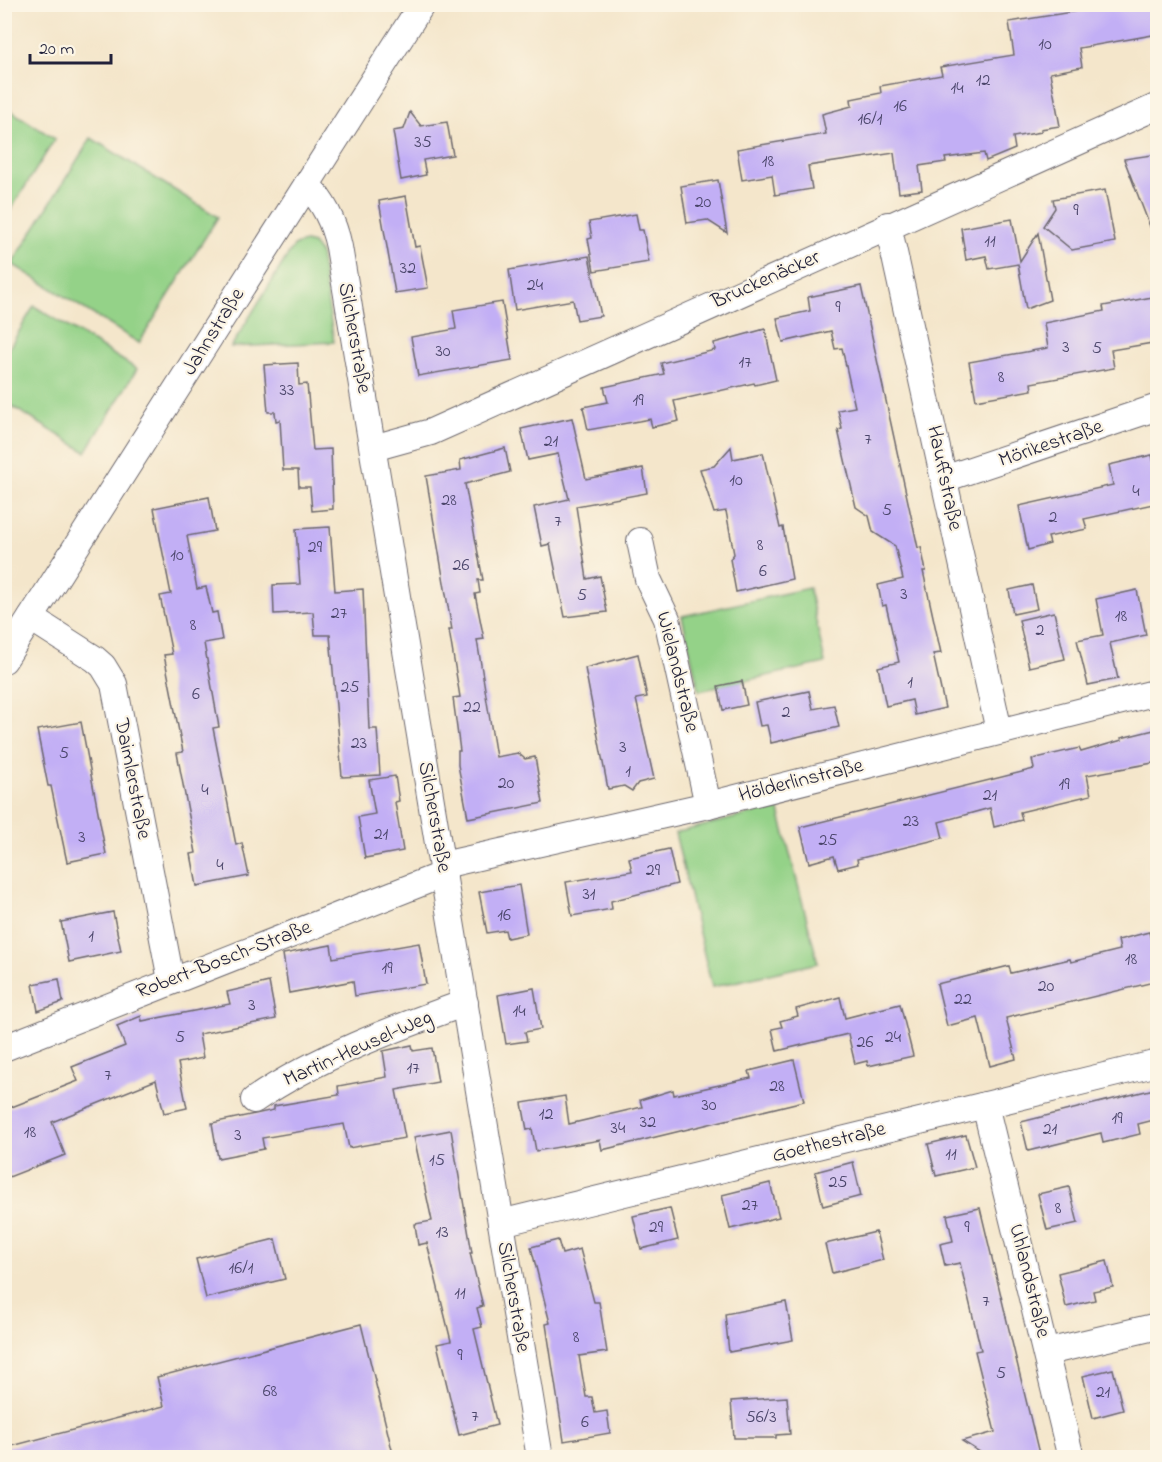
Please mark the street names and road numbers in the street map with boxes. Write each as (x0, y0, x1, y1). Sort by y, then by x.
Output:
street label: Bruckenäcker (706, 243, 826, 318)
street label: Silcherstraße (330, 280, 379, 396)
street label: Jahnstraße (175, 282, 253, 381)
street label: Mörikestraße (995, 412, 1108, 476)
street label: Hauffstraße (918, 423, 970, 534)
street label: Wielandstraße (648, 608, 707, 736)
street label: Daimlerstraße (105, 715, 159, 842)
street label: Hölderlinstraße (736, 751, 867, 811)
street label: Silcherstraße (410, 759, 459, 875)
street label: Robert-Bosch-Straße (132, 913, 317, 1007)
street label: Martin-Heusel-Weg (279, 1003, 438, 1097)
street label: Goethestraße (769, 1114, 889, 1172)
street label: Uhlandstraße (1000, 1221, 1058, 1342)
street label: Silcherstraße (489, 1239, 538, 1355)

